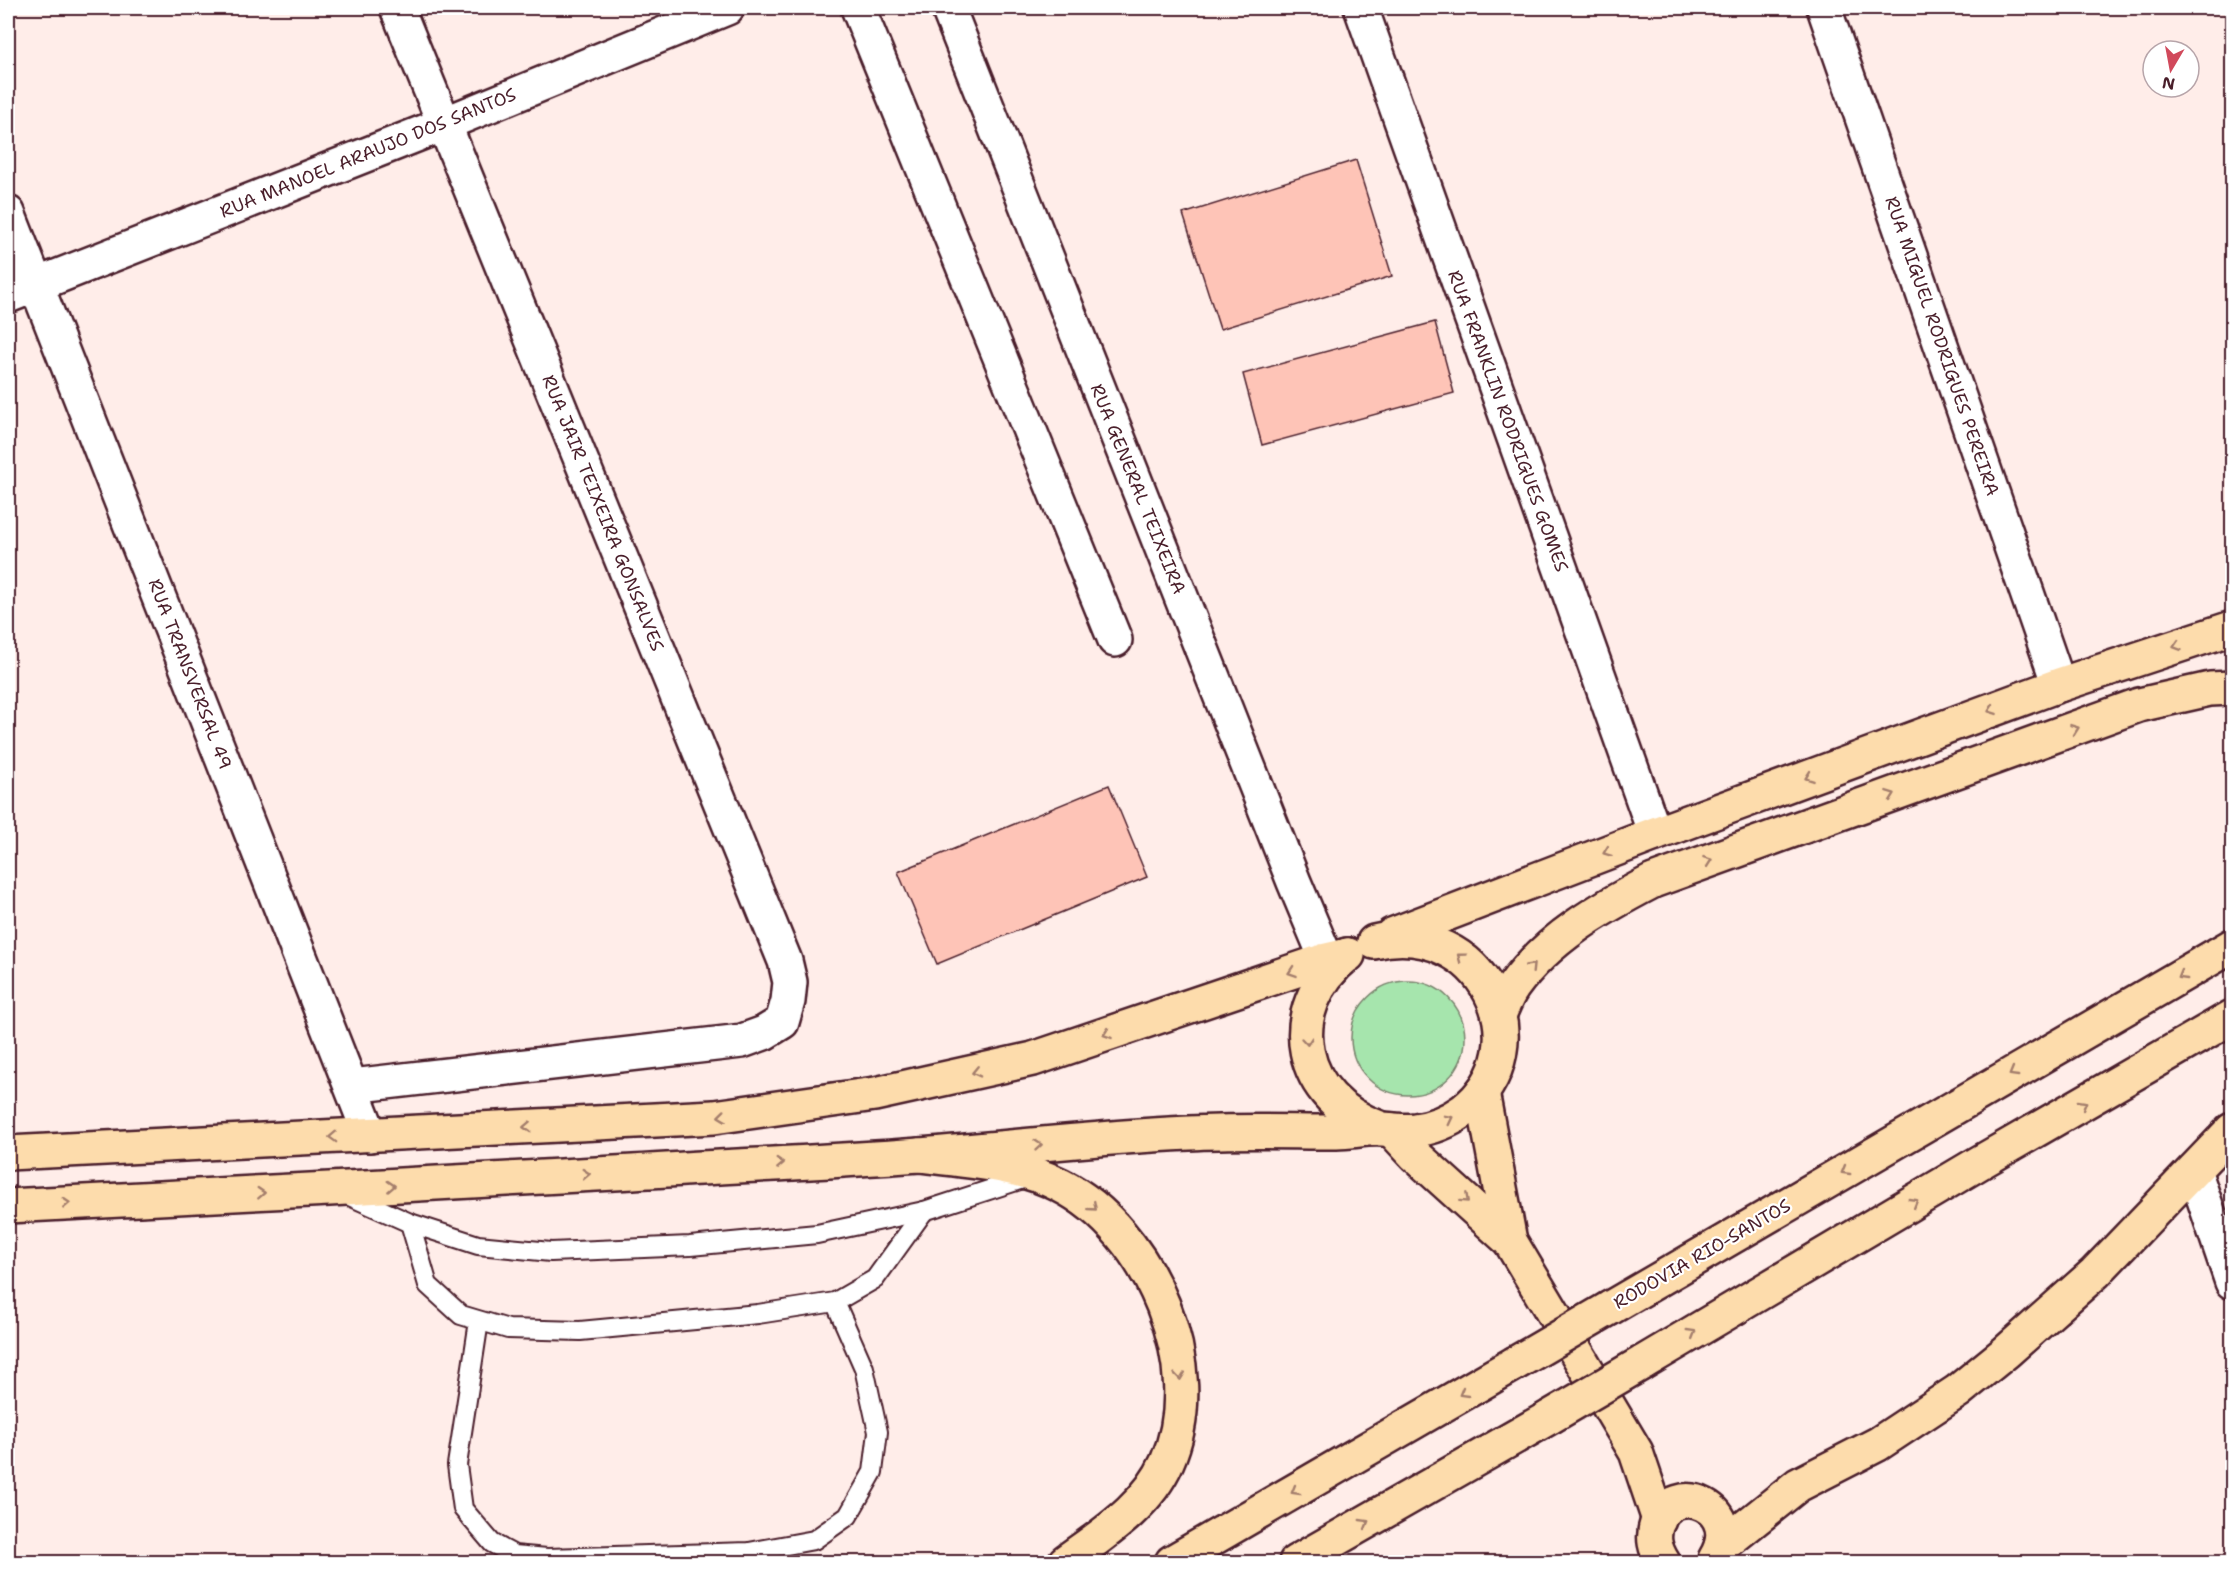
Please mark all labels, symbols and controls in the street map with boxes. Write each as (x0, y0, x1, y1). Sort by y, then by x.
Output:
north arrow (2141, 39, 2201, 99)
text: N (2160, 72, 2177, 95)
street label: RUA MANOEL ARAUJO DOS SANTOS (216, 82, 520, 224)
street label: RUA MIGUEL RODRIGUES PEREIRA (1879, 193, 2005, 499)
street label: RUA FRANKLIN RODRIGUES GOMES (1442, 267, 1574, 575)
street label: RUA JAIR TEIXEIRA GONSALVES (536, 371, 670, 655)
street label: RUA GENERAL TEIXEIRA (1085, 380, 1191, 598)
street label: RUA TRANSVERSAL 49 (143, 575, 237, 773)
one-way arrow (2172, 639, 2183, 651)
one-way arrow (1988, 702, 1998, 715)
one-way arrow (2069, 723, 2079, 736)
one-way arrow (1805, 770, 1816, 782)
one-way arrow (1885, 790, 1896, 802)
one-way arrow (1602, 845, 1613, 858)
one-way arrow (1702, 856, 1713, 869)
one-way arrow (1456, 954, 1467, 965)
one-way arrow (1523, 963, 1534, 974)
one-way arrow (1287, 965, 1298, 977)
one-way arrow (2178, 968, 2188, 980)
one-way arrow (1102, 1027, 1113, 1040)
one-way arrow (1300, 1037, 1313, 1046)
one-way arrow (971, 1065, 981, 1078)
one-way arrow (2009, 1066, 2019, 1078)
one-way arrow (2077, 1100, 2087, 1111)
one-way arrow (717, 1109, 726, 1121)
one-way arrow (1442, 1115, 1453, 1126)
one-way arrow (523, 1120, 532, 1133)
one-way arrow (328, 1130, 337, 1143)
one-way arrow (1033, 1139, 1042, 1152)
one-way arrow (776, 1157, 785, 1170)
one-way arrow (1841, 1164, 1851, 1176)
one-way arrow (581, 1168, 590, 1181)
one-way arrow (386, 1179, 395, 1192)
one-way arrow (256, 1186, 265, 1199)
one-way arrow (1458, 1192, 1468, 1203)
street label: RODOVIA RIO-SANTOS (1609, 1193, 1795, 1315)
one-way arrow (61, 1196, 70, 1209)
one-way arrow (1908, 1197, 1918, 1209)
one-way arrow (1086, 1200, 1097, 1211)
one-way arrow (1686, 1329, 1696, 1340)
one-way arrow (1173, 1371, 1186, 1381)
one-way arrow (1459, 1386, 1469, 1397)
one-way arrow (1291, 1484, 1301, 1495)
one-way arrow (1359, 1518, 1369, 1530)

